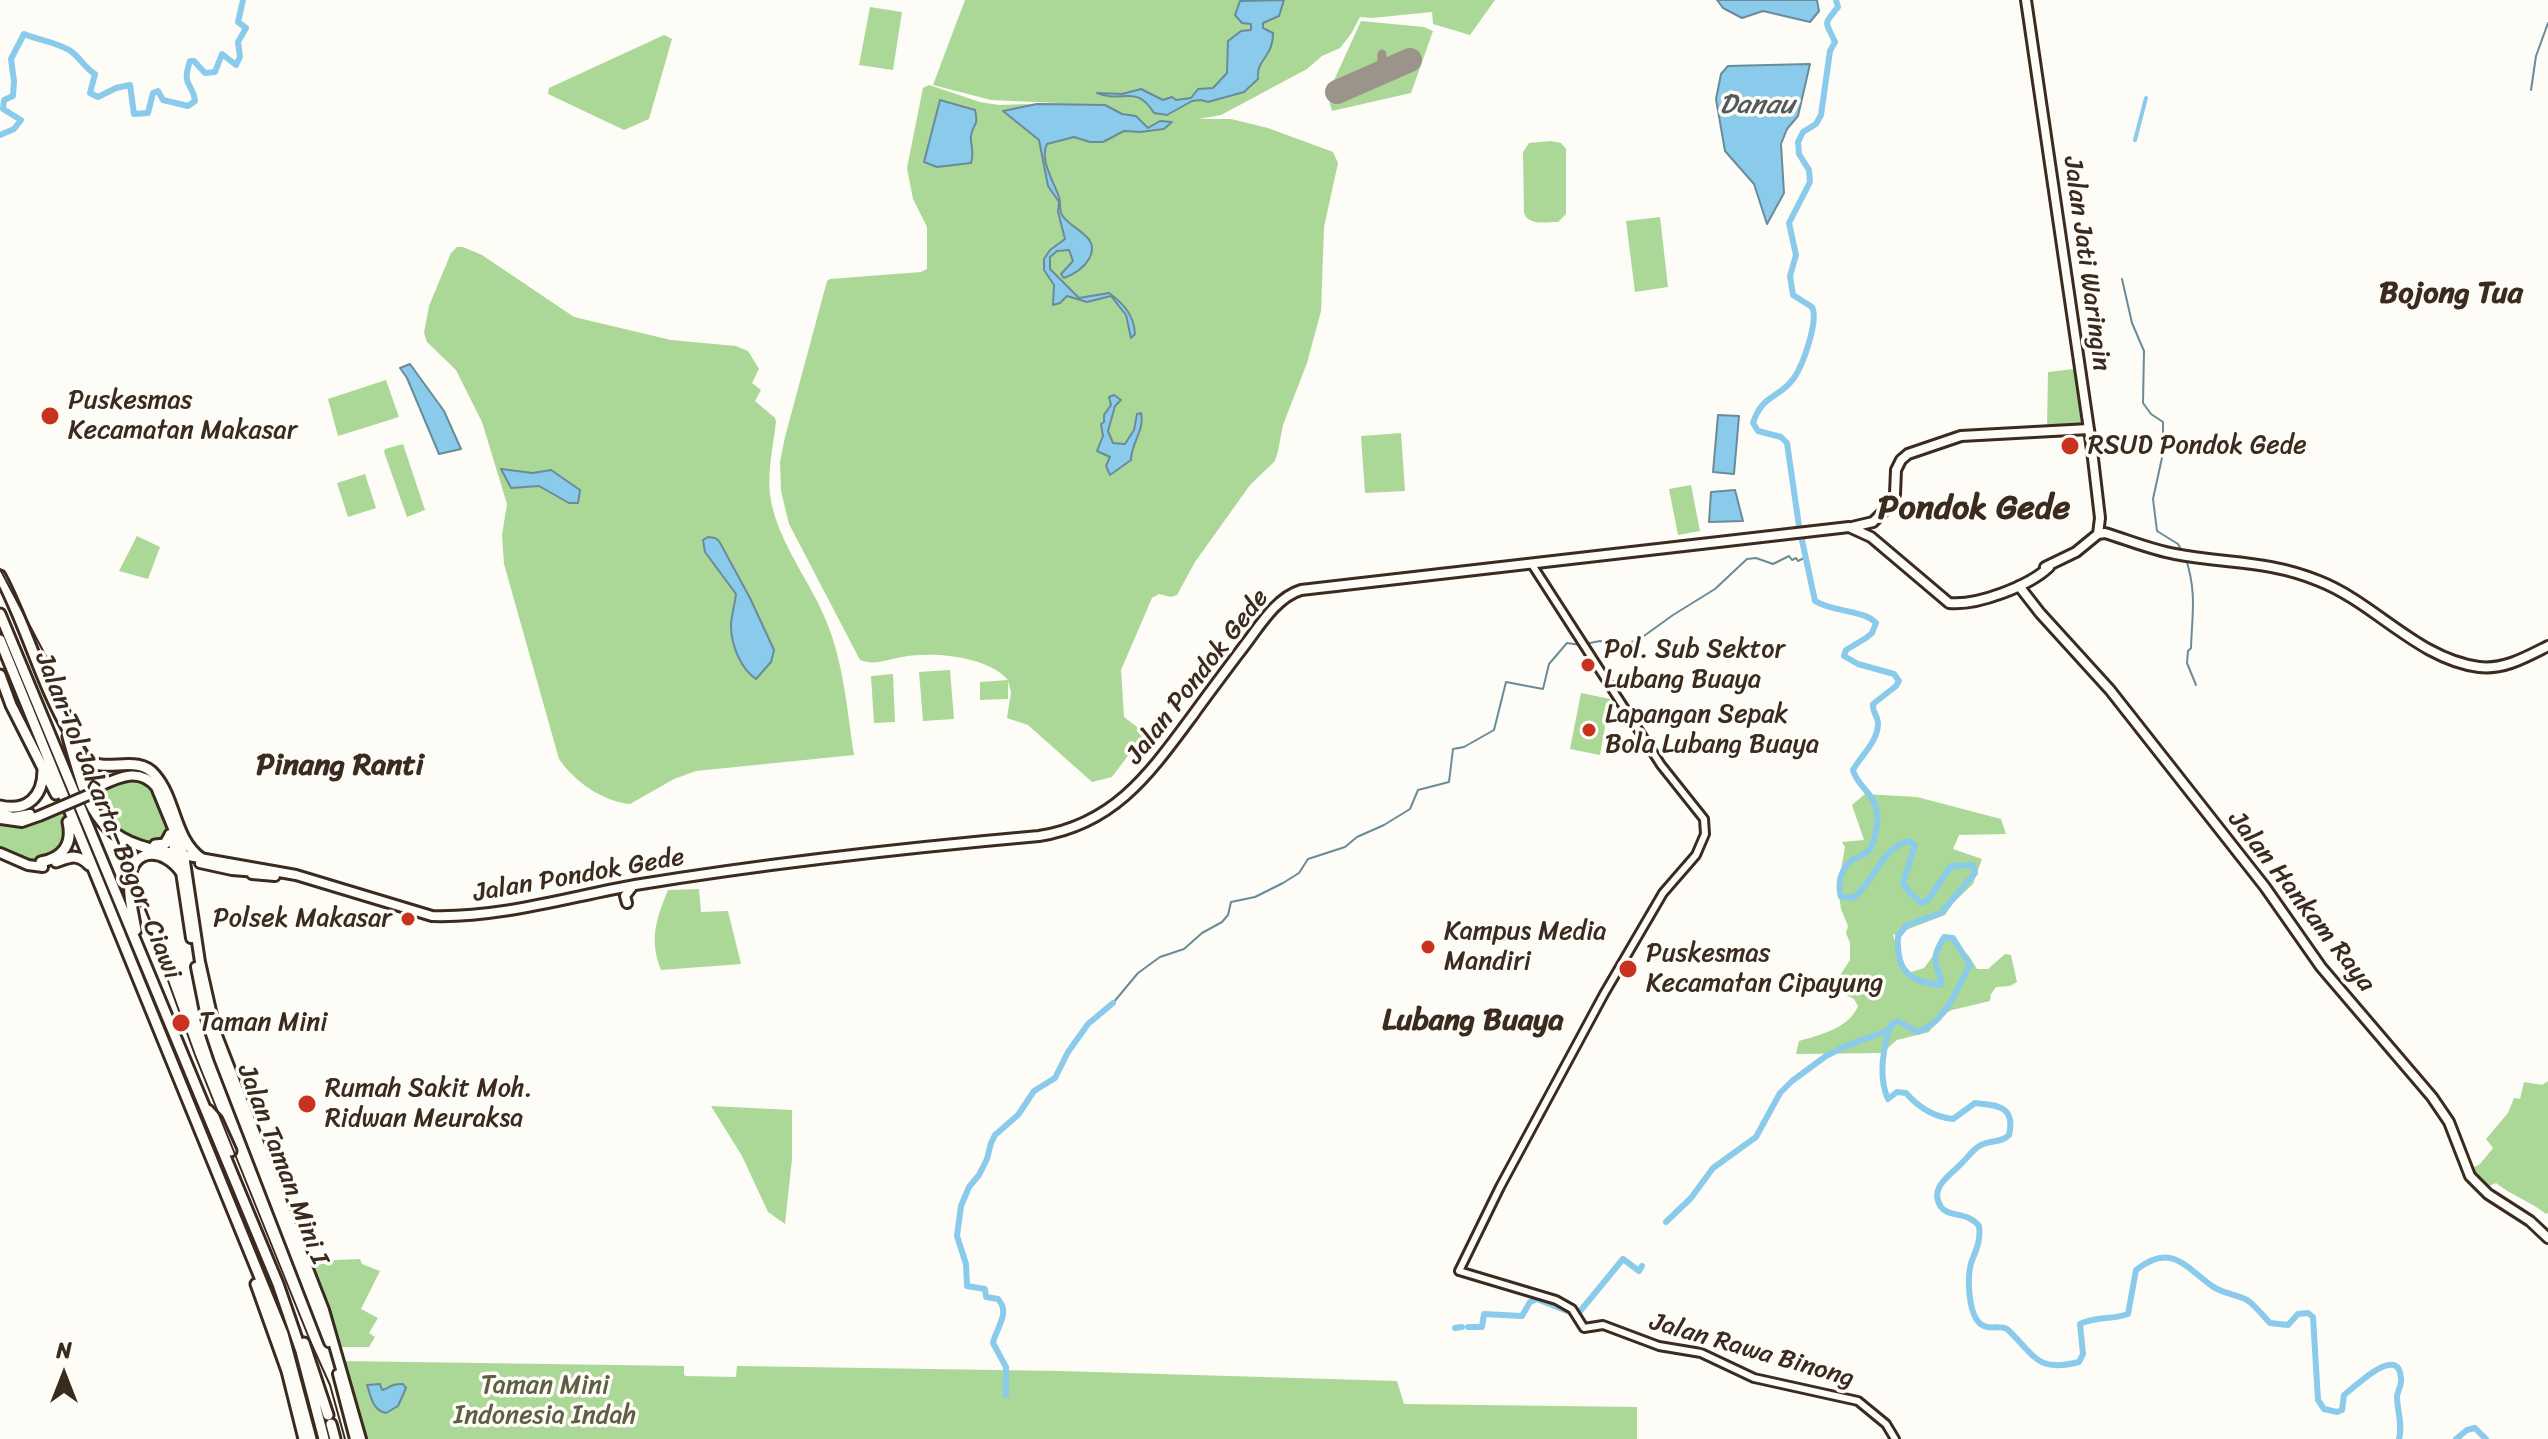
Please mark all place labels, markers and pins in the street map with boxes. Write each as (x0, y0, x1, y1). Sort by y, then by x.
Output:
place label: Puskesmas Kecamatan Makasar (68, 385, 297, 446)
marker: Puskesmas Kecamatan Makasar (39, 405, 61, 427)
place label: RSUD Pondok Gede (2088, 430, 2307, 462)
marker: RSUD Pondok Gede (2059, 435, 2081, 457)
place label: Pol. Sub Sektor Lubang Buaya (1604, 634, 1785, 696)
marker: Pol. Sub Sektor Lubang Buaya (1579, 656, 1597, 674)
place label: Lapangan Sepak Bola Lubang Buaya (1605, 699, 1819, 760)
marker: Lapangan Sepak Bola Lubang Buaya (1580, 721, 1598, 739)
place label: Polsek Makasar (213, 903, 392, 935)
marker: Polsek Makasar (399, 910, 417, 928)
place label: Kampus Media Mandiri (1444, 916, 1606, 978)
marker: Kampus Media Mandiri (1419, 938, 1437, 956)
place label: Puskesmas Kecamatan Cipayung (1646, 938, 1883, 1000)
marker: Puskesmas Kecamatan Cipayung (1617, 958, 1639, 980)
place label: Taman Mini (199, 1007, 328, 1039)
marker: Taman Mini (170, 1012, 192, 1034)
place label: Rumah Sakit Moh. Ridwan Meuraksa (325, 1073, 533, 1134)
marker: Rumah Sakit Moh. Ridwan Meuraksa (296, 1093, 318, 1115)

